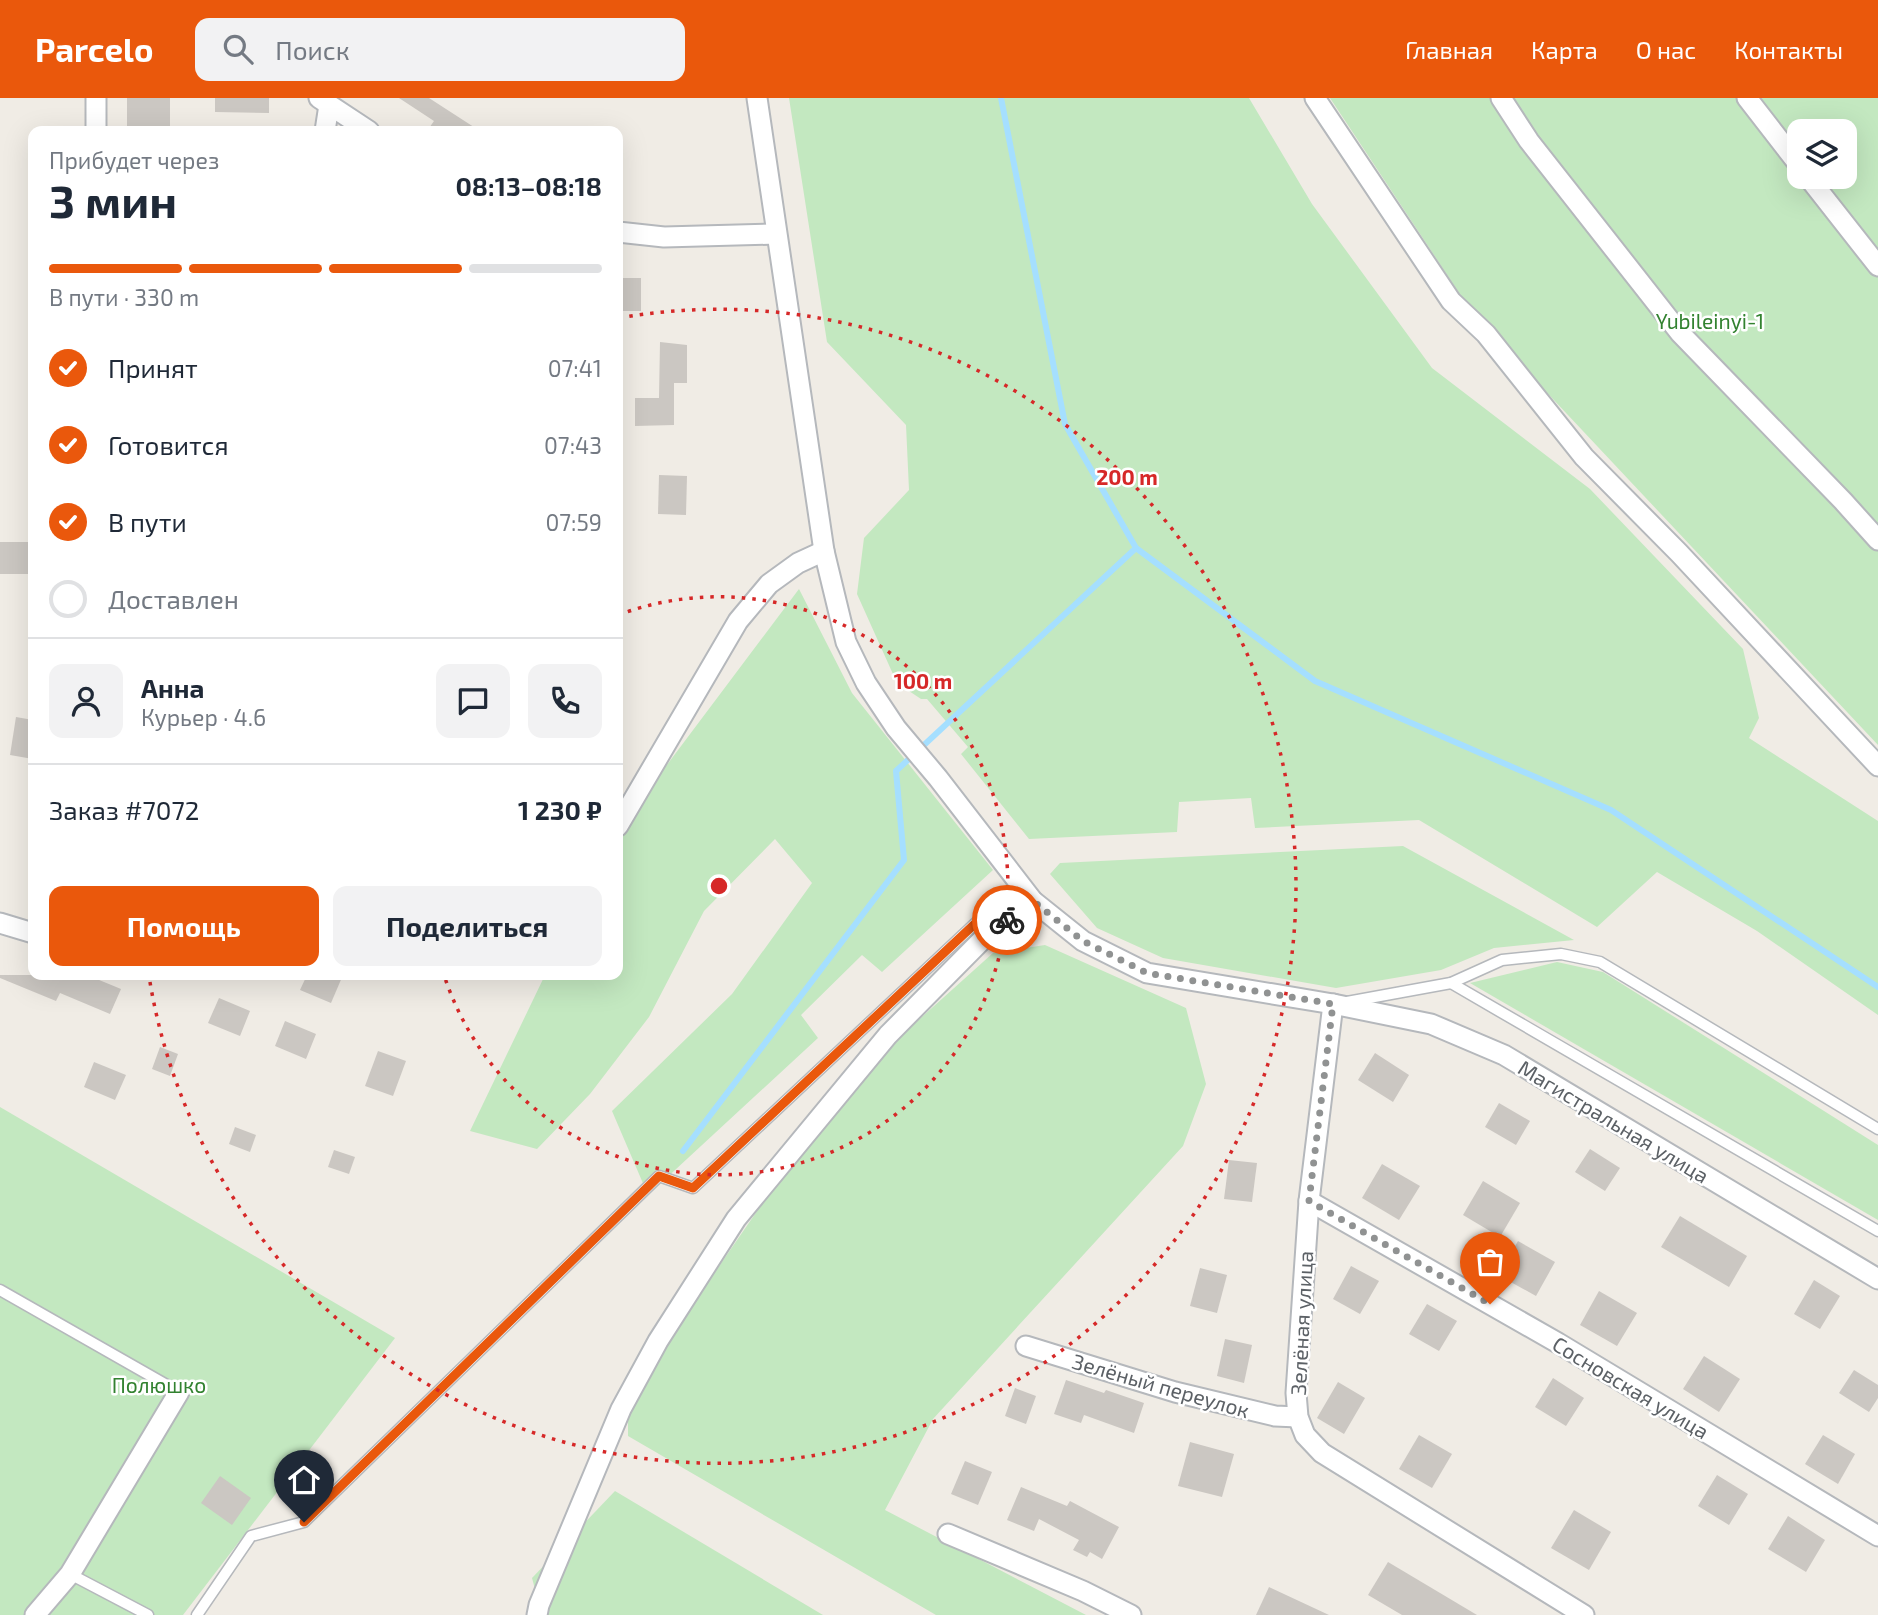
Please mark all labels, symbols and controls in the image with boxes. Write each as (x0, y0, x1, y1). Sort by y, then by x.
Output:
search box (195, 18, 685, 81)
text: Parcelo (35, 29, 153, 69)
icon: search (219, 30, 257, 68)
text: Поиск (275, 34, 350, 65)
text: Главная (1405, 35, 1493, 64)
text: Карта (1531, 35, 1598, 64)
text: О нас (1636, 35, 1696, 64)
text: Контакты (1734, 35, 1843, 64)
map controls (1787, 119, 1857, 189)
button: layers (1787, 119, 1857, 189)
text: Прибудет через (49, 146, 219, 174)
text: 08:13–08:18 (455, 170, 602, 201)
text: 3 мин (49, 172, 177, 227)
text: В пути · 330 m (49, 283, 199, 311)
park label: Yubileinyi-1 (1656, 308, 1764, 333)
icon: check (49, 349, 87, 387)
text: Принят (108, 352, 198, 383)
text: 07:41 (548, 354, 602, 382)
icon: check (49, 426, 87, 464)
text: Готовится (108, 429, 229, 460)
text: 07:43 (544, 431, 602, 459)
text: 200 m (1096, 464, 1158, 489)
icon: check (49, 503, 87, 541)
text: В пути (108, 506, 187, 537)
text: 07:59 (545, 508, 602, 536)
text: Доставлен (108, 583, 239, 614)
button: person (49, 664, 123, 738)
button: chat (436, 664, 510, 738)
button: phone (528, 664, 602, 738)
text: 100 m (894, 668, 952, 693)
text: Анна (141, 672, 204, 703)
text: Курьер · 4.6 (141, 703, 266, 731)
text: Заказ #7072 (49, 794, 199, 825)
text: 1 230 ₽ (518, 794, 602, 825)
centre of rings (707, 874, 731, 898)
courier (972, 885, 1042, 955)
button: Помощь (49, 886, 319, 966)
button: Поделиться (333, 886, 602, 966)
icon: bike (988, 901, 1026, 939)
street label: Магистральная улица (1514, 1054, 1714, 1189)
pin (1460, 1232, 1520, 1304)
icon: bag (1471, 1243, 1509, 1281)
street label: Зелёная улица (1285, 1250, 1318, 1396)
street label: Сосновская улица (1548, 1330, 1714, 1444)
street label: Зелёный переулок (1069, 1348, 1252, 1423)
park label: Полюшко (112, 1372, 206, 1397)
pin (274, 1450, 334, 1522)
icon: home (285, 1461, 323, 1499)

